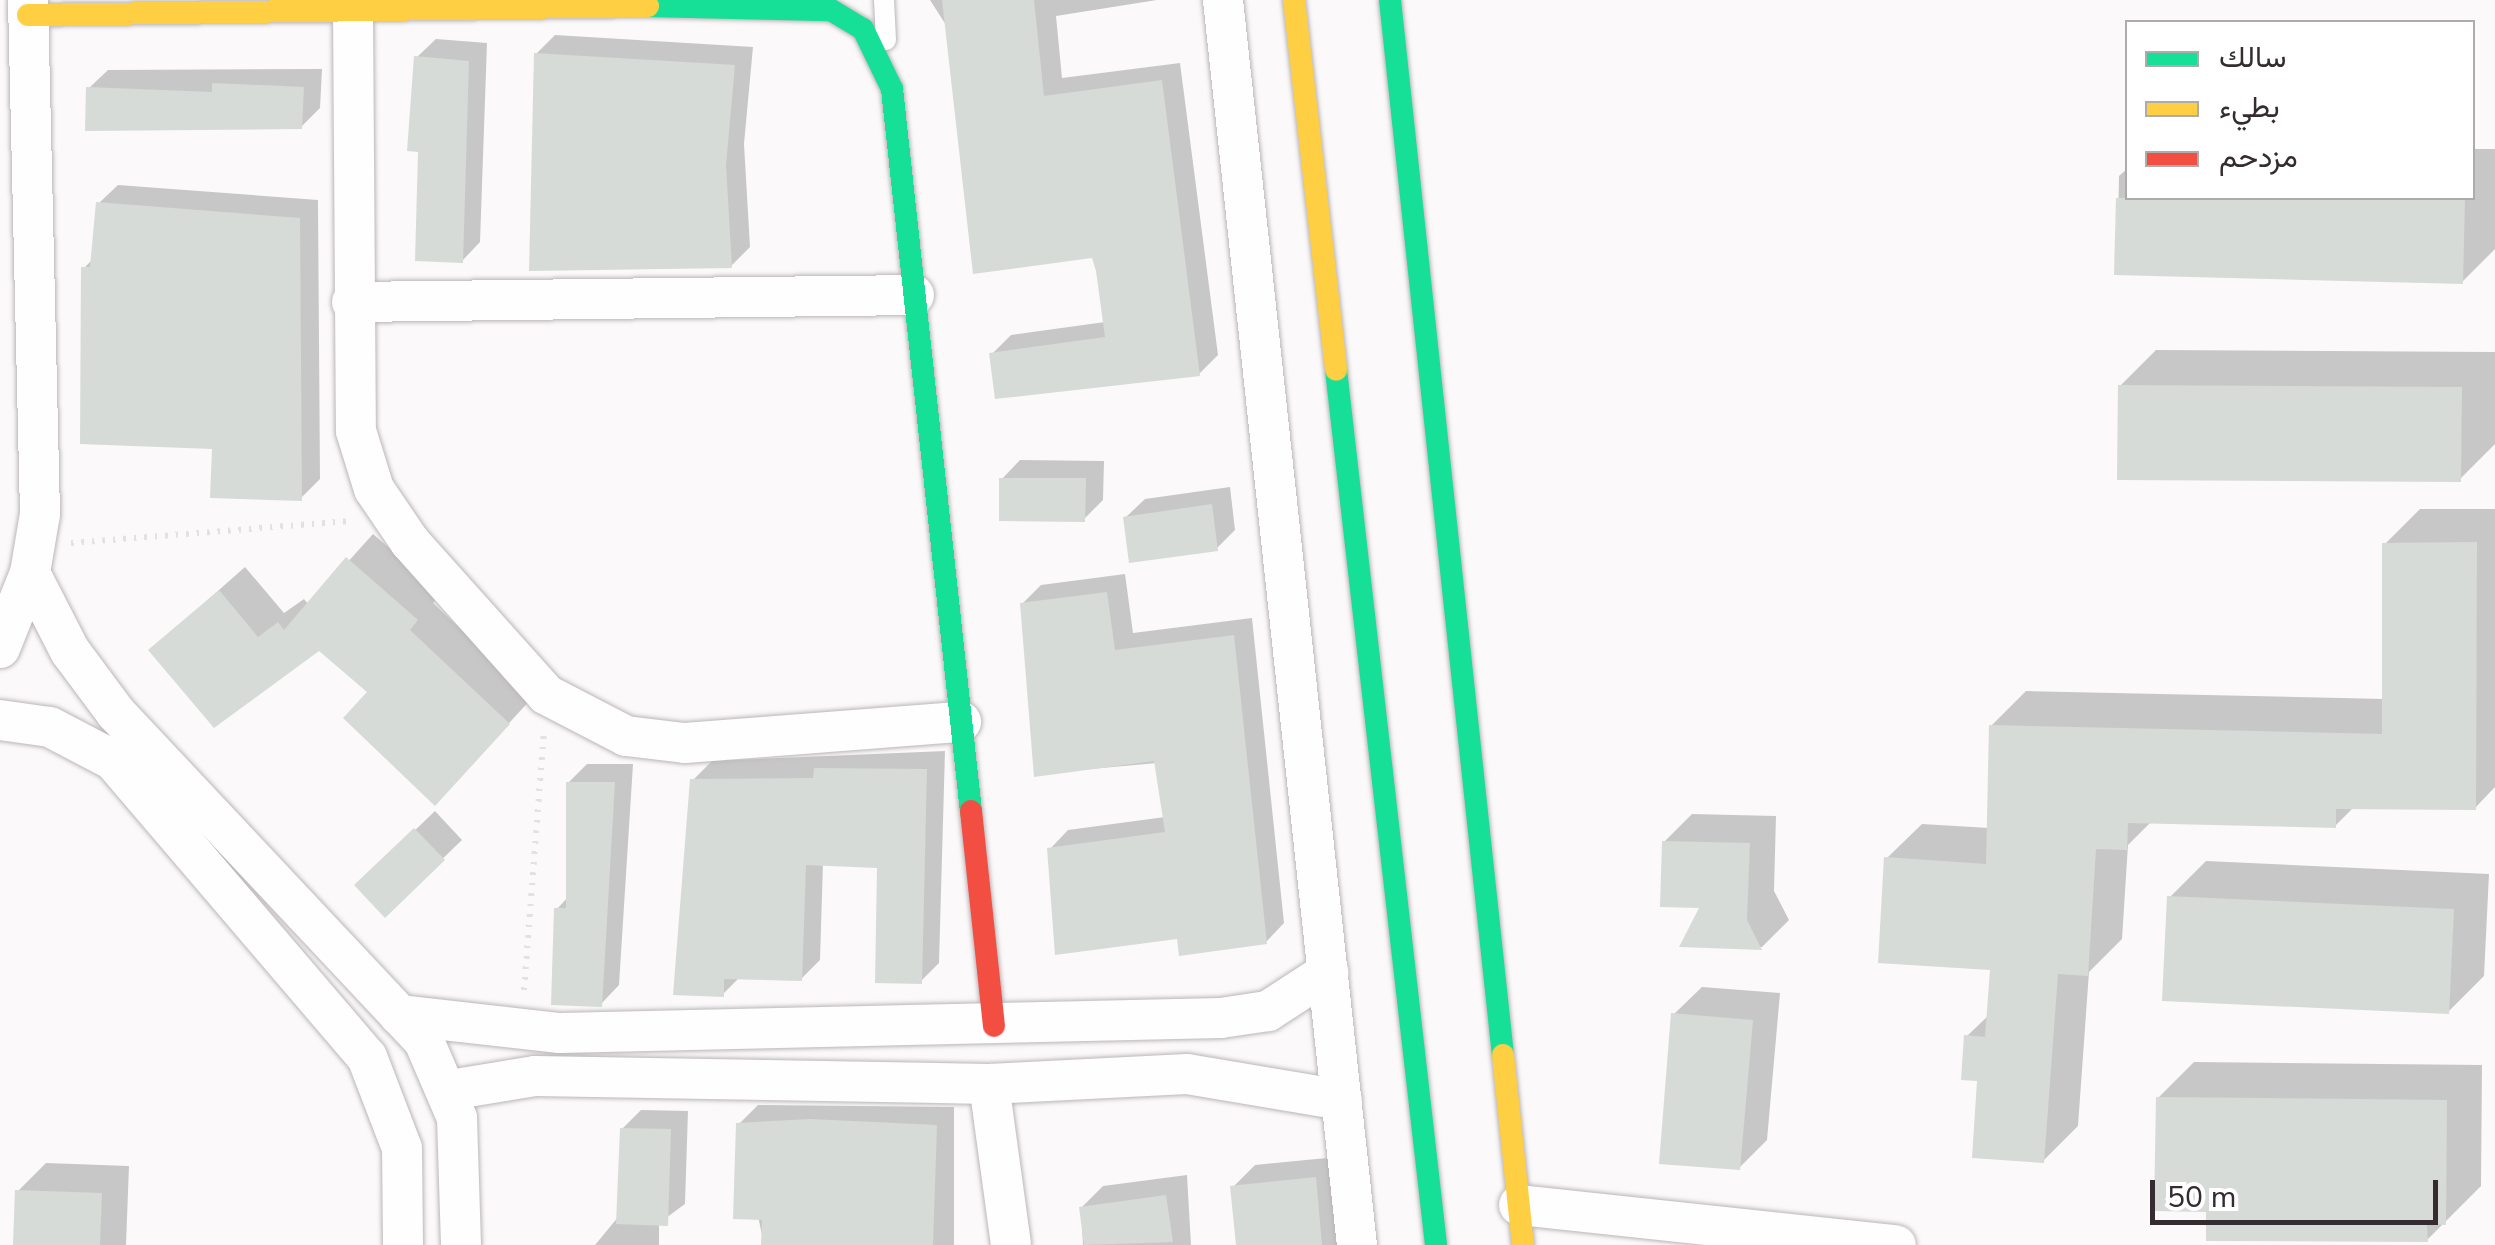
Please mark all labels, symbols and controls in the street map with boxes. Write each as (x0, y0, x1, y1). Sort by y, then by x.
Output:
legend (2125, 20, 2475, 200)
text: سالك (2219, 37, 2286, 78)
text: بطيء (2219, 87, 2280, 128)
text: مزدحم (2219, 137, 2298, 178)
scale bar (2155, 1160, 2442, 1222)
text: 50 m (2167, 1177, 2236, 1218)

